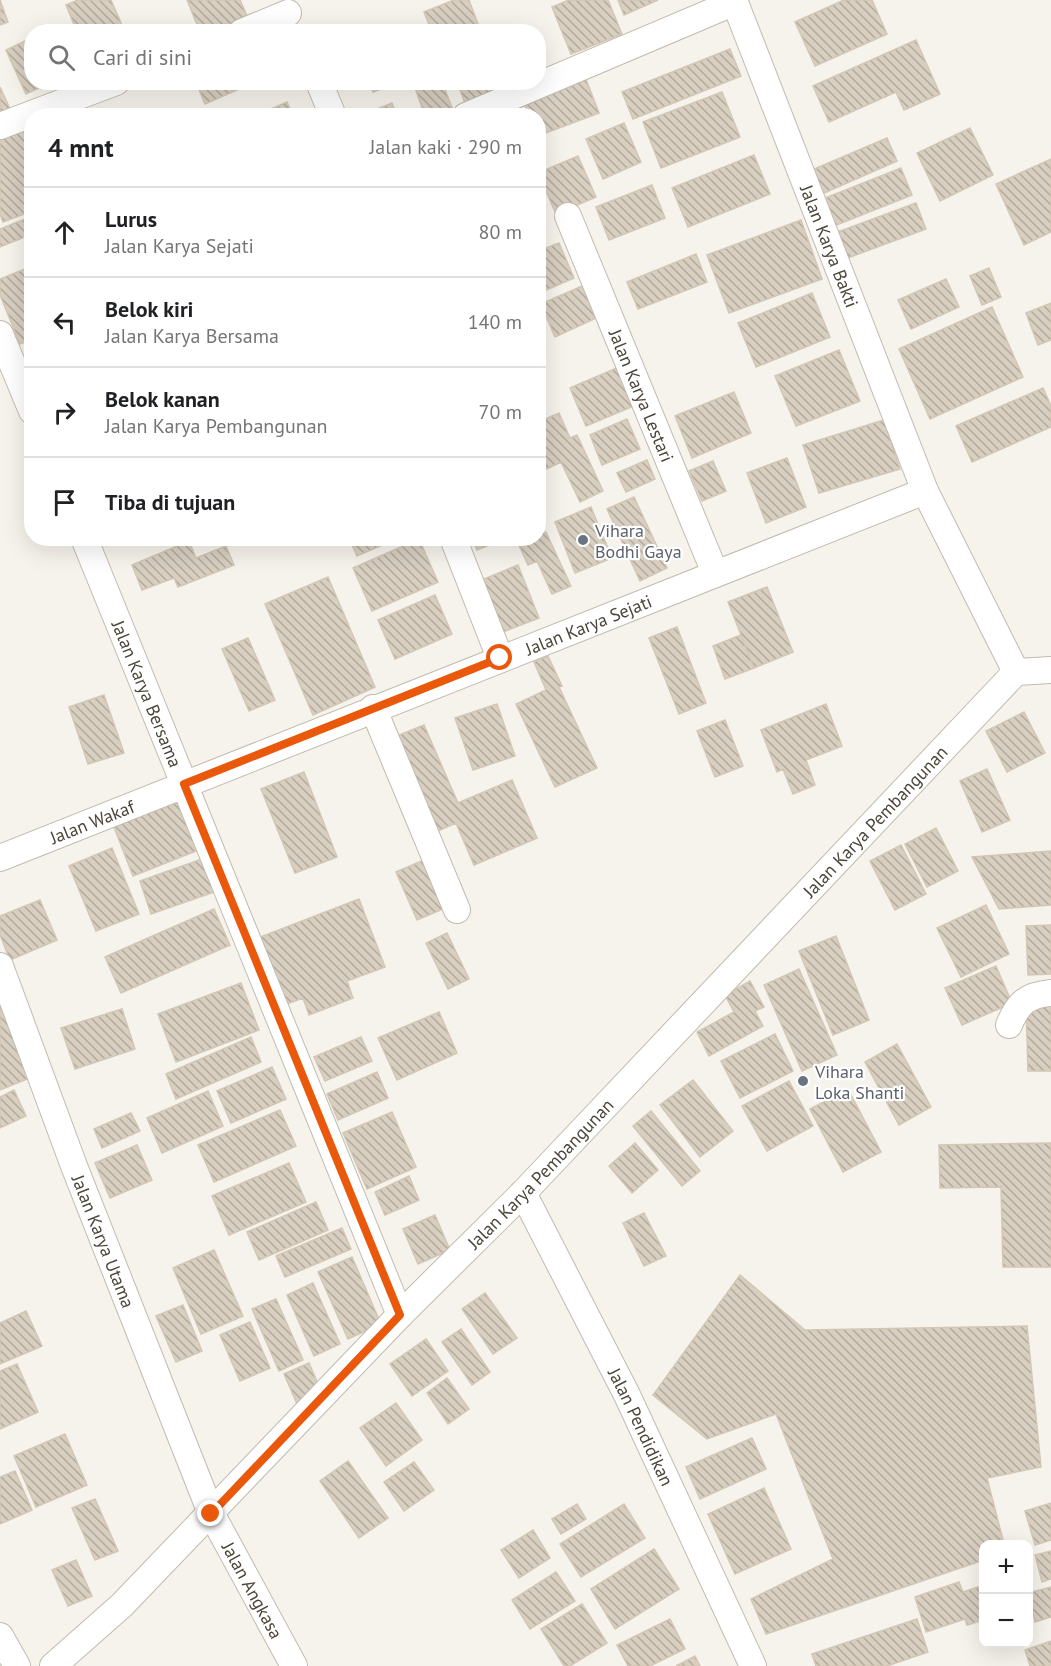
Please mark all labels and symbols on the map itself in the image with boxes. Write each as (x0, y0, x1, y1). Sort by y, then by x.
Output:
street label: Jalan Karya Bakti (795, 180, 864, 311)
street label: Jalan Karya Lestari (604, 325, 679, 465)
place label: Vihara Bodhi Gaya (594, 519, 682, 563)
marker: Vihara Bodhi Gaya (576, 533, 590, 547)
street label: Jalan Karya Sejati (521, 589, 655, 660)
street label: Jalan Karya Bersama (107, 616, 187, 770)
route start (486, 644, 512, 670)
street label: Jalan Karya Pembangunan (797, 740, 952, 903)
street label: Jalan Wakaf (45, 794, 139, 849)
place label: Vihara Loka Shanti (814, 1060, 904, 1104)
marker: Vihara Loka Shanti (796, 1074, 810, 1088)
street label: Jalan Karya Pembangunan (461, 1093, 618, 1254)
street label: Jalan Karya Utama (67, 1170, 140, 1311)
street label: Jalan Pendidikan (603, 1363, 679, 1489)
route end (197, 1500, 223, 1526)
street label: Jalan Angkasa (217, 1537, 288, 1642)

